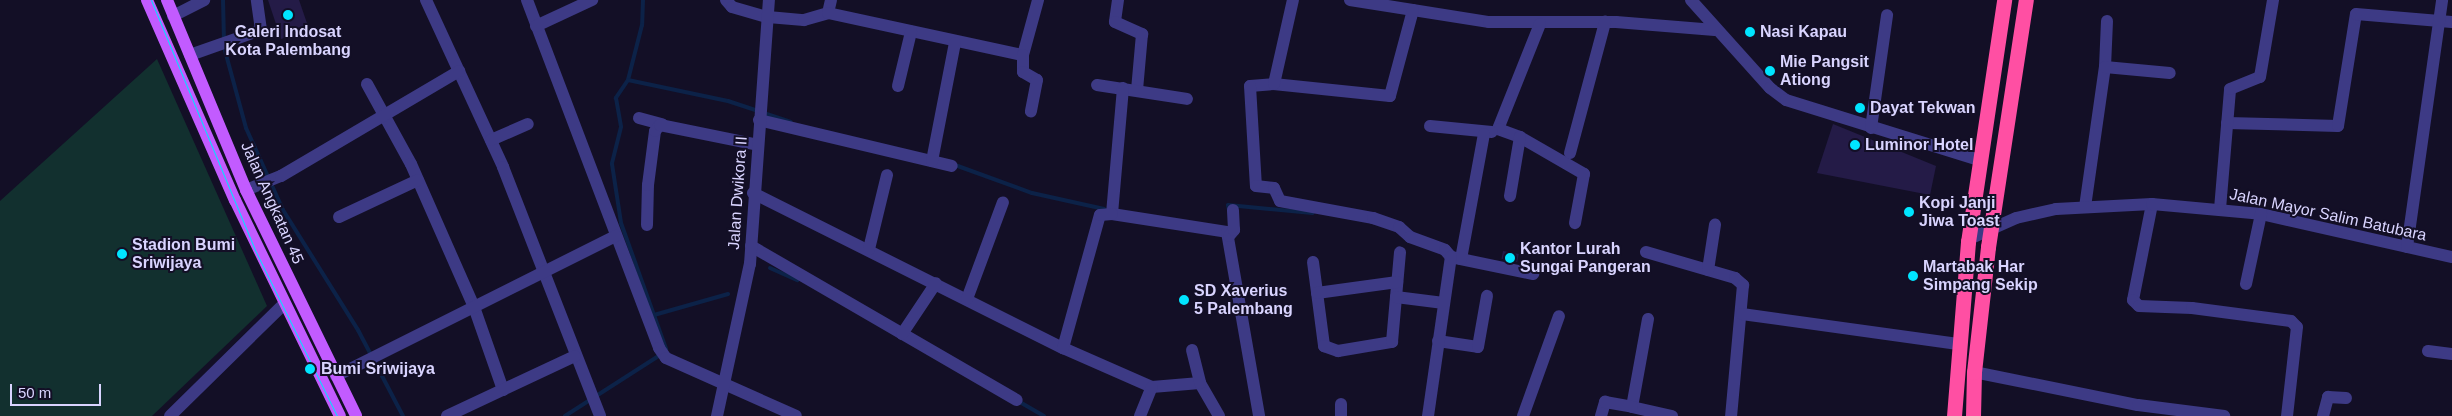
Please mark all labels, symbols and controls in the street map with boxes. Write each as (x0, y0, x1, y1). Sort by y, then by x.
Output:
marker: Galeri Indosat Kota Palembang (282, 9, 294, 21)
place label: Galeri Indosat Kota Palembang (225, 22, 351, 60)
place label: Nasi Kapau (1760, 22, 1847, 42)
marker: Nasi Kapau (1744, 26, 1756, 38)
place label: Mie Pangsit Ationg (1780, 52, 1869, 90)
marker: Mie Pangsit Ationg (1764, 65, 1776, 77)
place label: Dayat Tekwan (1870, 98, 1976, 118)
marker: Dayat Tekwan (1854, 102, 1866, 114)
place label: Luminor Hotel (1865, 135, 1973, 155)
street label: Jalan Dwikora II (724, 136, 752, 250)
street label: Jalan Angkatan 45 (236, 139, 308, 267)
marker: Luminor Hotel (1849, 139, 1861, 151)
street label: Jalan Mayor Salim Batubara (2228, 185, 2428, 245)
place label: Kopi Janji Jiwa Toast (1919, 193, 2000, 231)
marker: Kopi Janji Jiwa Toast (1903, 206, 1915, 218)
place label: Stadion Bumi Sriwijaya (132, 235, 235, 273)
place label: Kantor Lurah Sungai Pangeran (1520, 239, 1651, 277)
marker: Stadion Bumi Sriwijaya (116, 248, 128, 260)
marker: Kantor Lurah Sungai Pangeran (1504, 252, 1516, 264)
place label: Martabak Har Simpang Sekip (1923, 257, 2038, 295)
marker: Martabak Har Simpang Sekip (1907, 270, 1919, 282)
place label: SD Xaverius 5 Palembang (1194, 281, 1293, 319)
marker: SD Xaverius 5 Palembang (1178, 294, 1190, 306)
place label: Bumi Sriwijaya (321, 359, 435, 379)
marker: Bumi Sriwijaya (303, 362, 317, 376)
scale bar (12, 374, 104, 406)
text: 50 m (18, 384, 51, 401)

